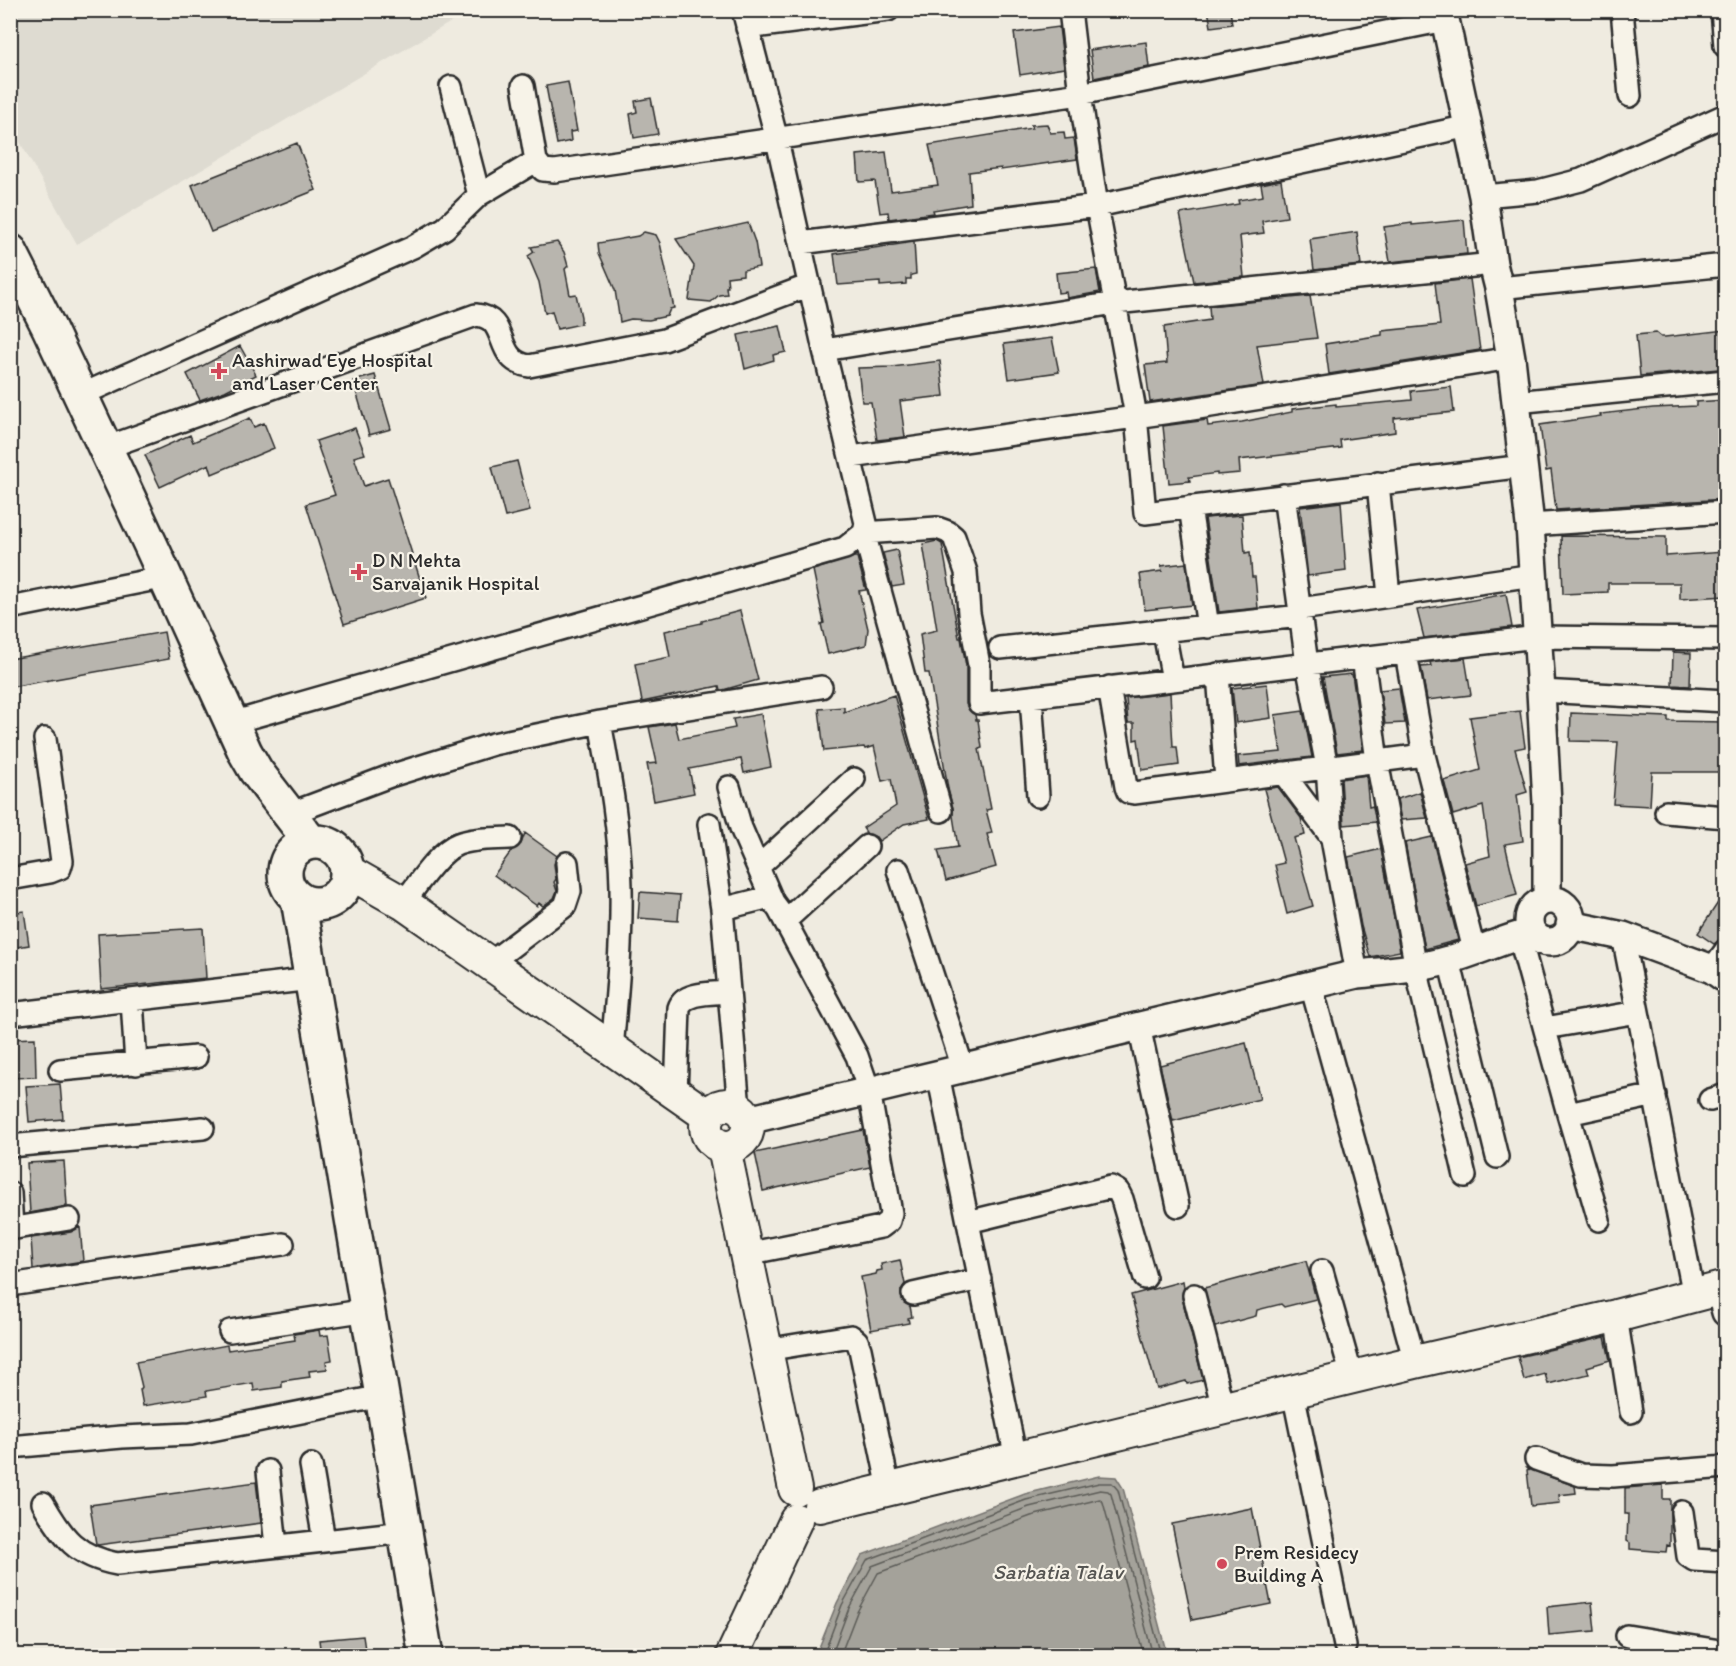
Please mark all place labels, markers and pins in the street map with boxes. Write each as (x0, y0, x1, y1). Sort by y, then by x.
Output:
place label: Aashirwad Eye Hospital and Laser Center (232, 348, 433, 395)
marker: Aashirwad Eye Hospital and Laser Center (210, 362, 228, 380)
place label: D N Mehta Sarvajanik Hospital (372, 548, 540, 595)
marker: D N Mehta Sarvajanik Hospital (350, 563, 368, 581)
place label: Prem Residecy Building A (1234, 1540, 1359, 1587)
marker: Prem Residecy Building A (1215, 1557, 1229, 1571)

